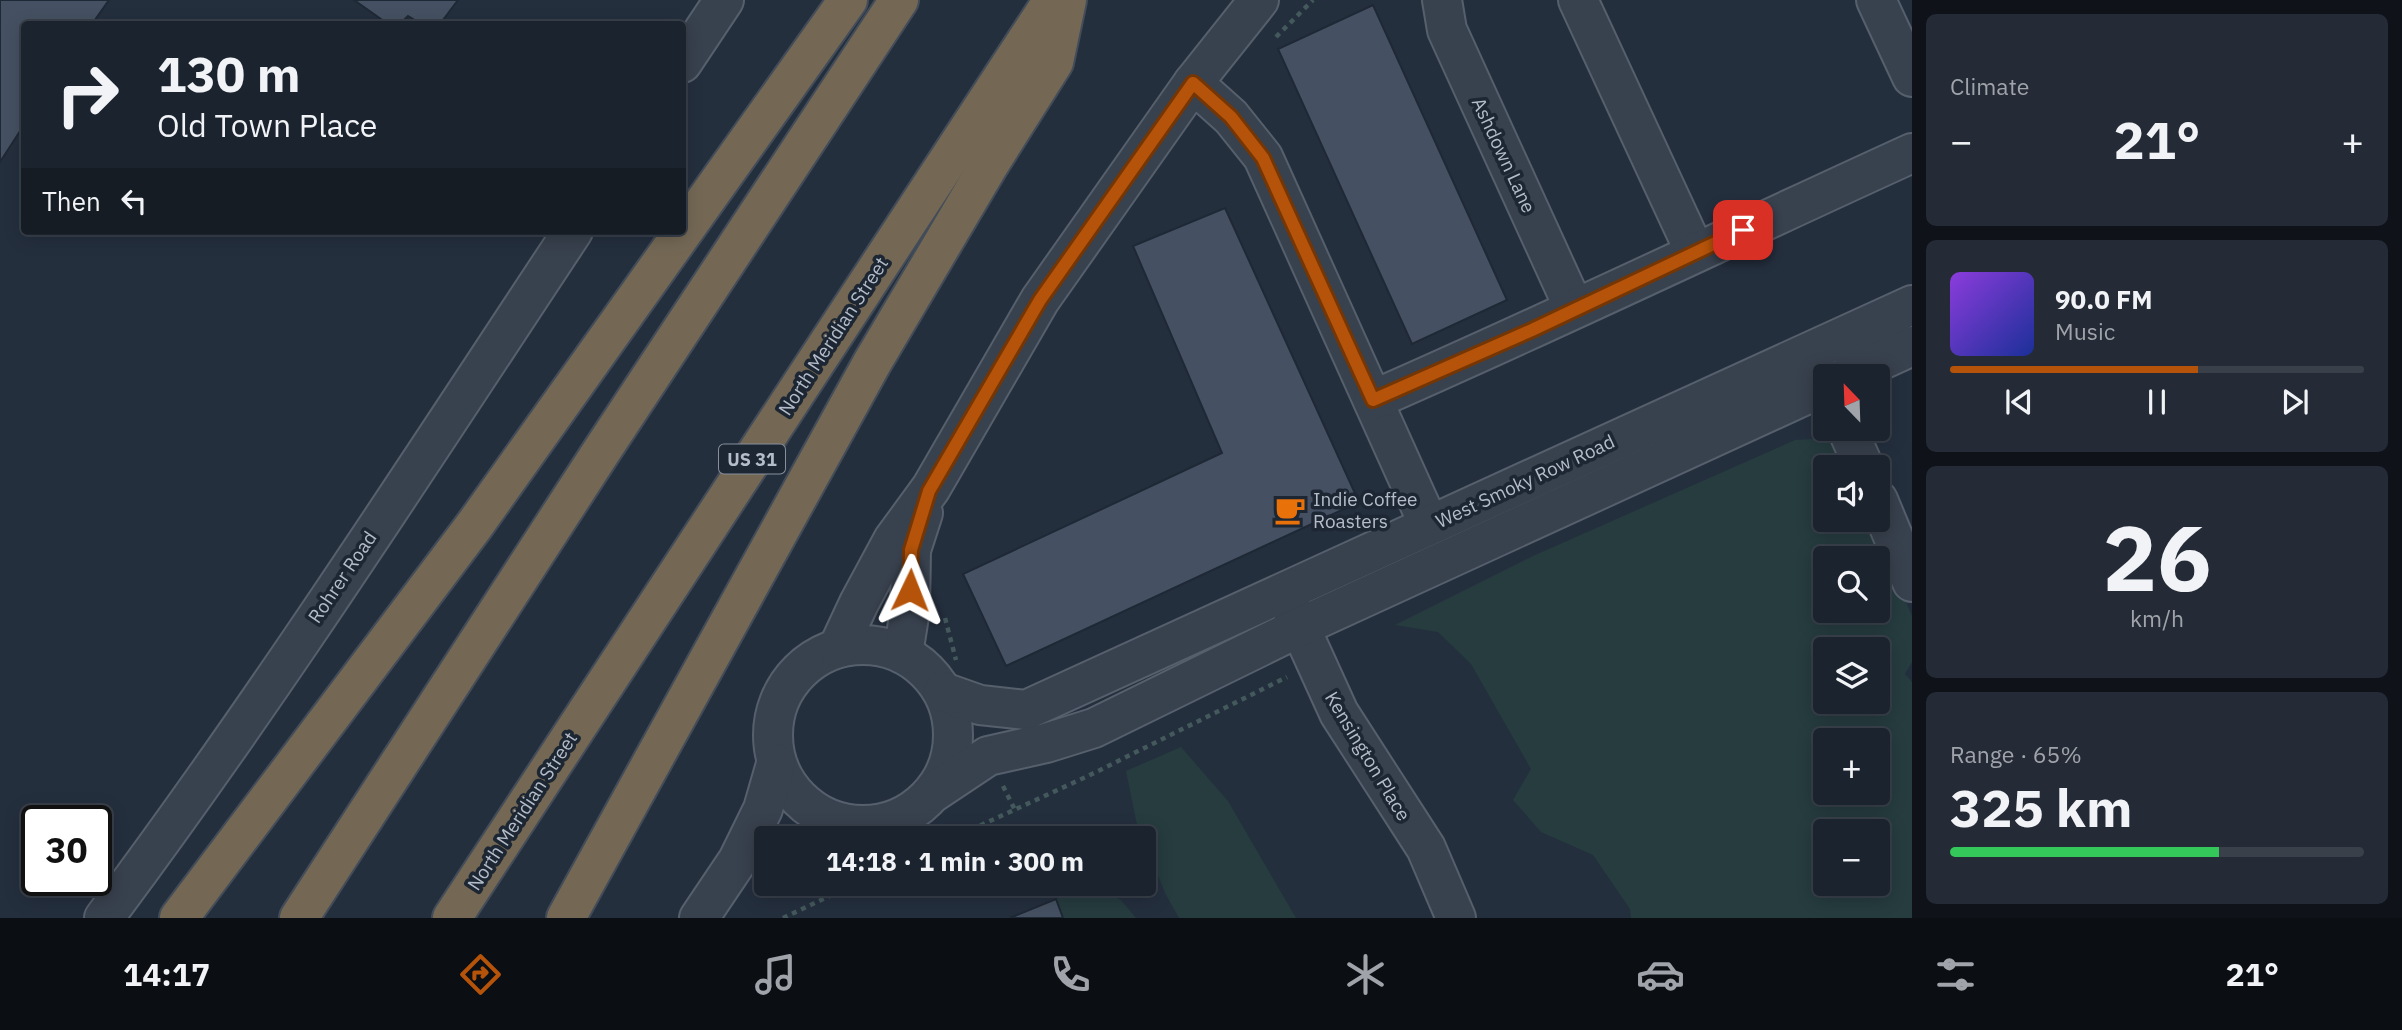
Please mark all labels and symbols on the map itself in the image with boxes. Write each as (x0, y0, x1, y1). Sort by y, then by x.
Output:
street label: Ashdown Lane (1467, 93, 1541, 217)
pin (1713, 200, 1773, 260)
street label: North Meridian Street (773, 252, 893, 420)
north arrow (1813, 364, 1890, 441)
street label: West Smoky Row Road (1432, 429, 1618, 533)
road number: US 31 (719, 444, 785, 474)
place label: Indie Coffee Roasters (1313, 487, 1418, 533)
cafe icon: Indie Coffee Roasters (1273, 493, 1307, 527)
street label: Rohrer Road (302, 526, 382, 628)
position arrow (873, 553, 947, 627)
street label: Kensington Place (1320, 687, 1416, 825)
street label: North Meridian Street (462, 727, 582, 895)
speed limit sign: 30 (21, 805, 112, 896)

